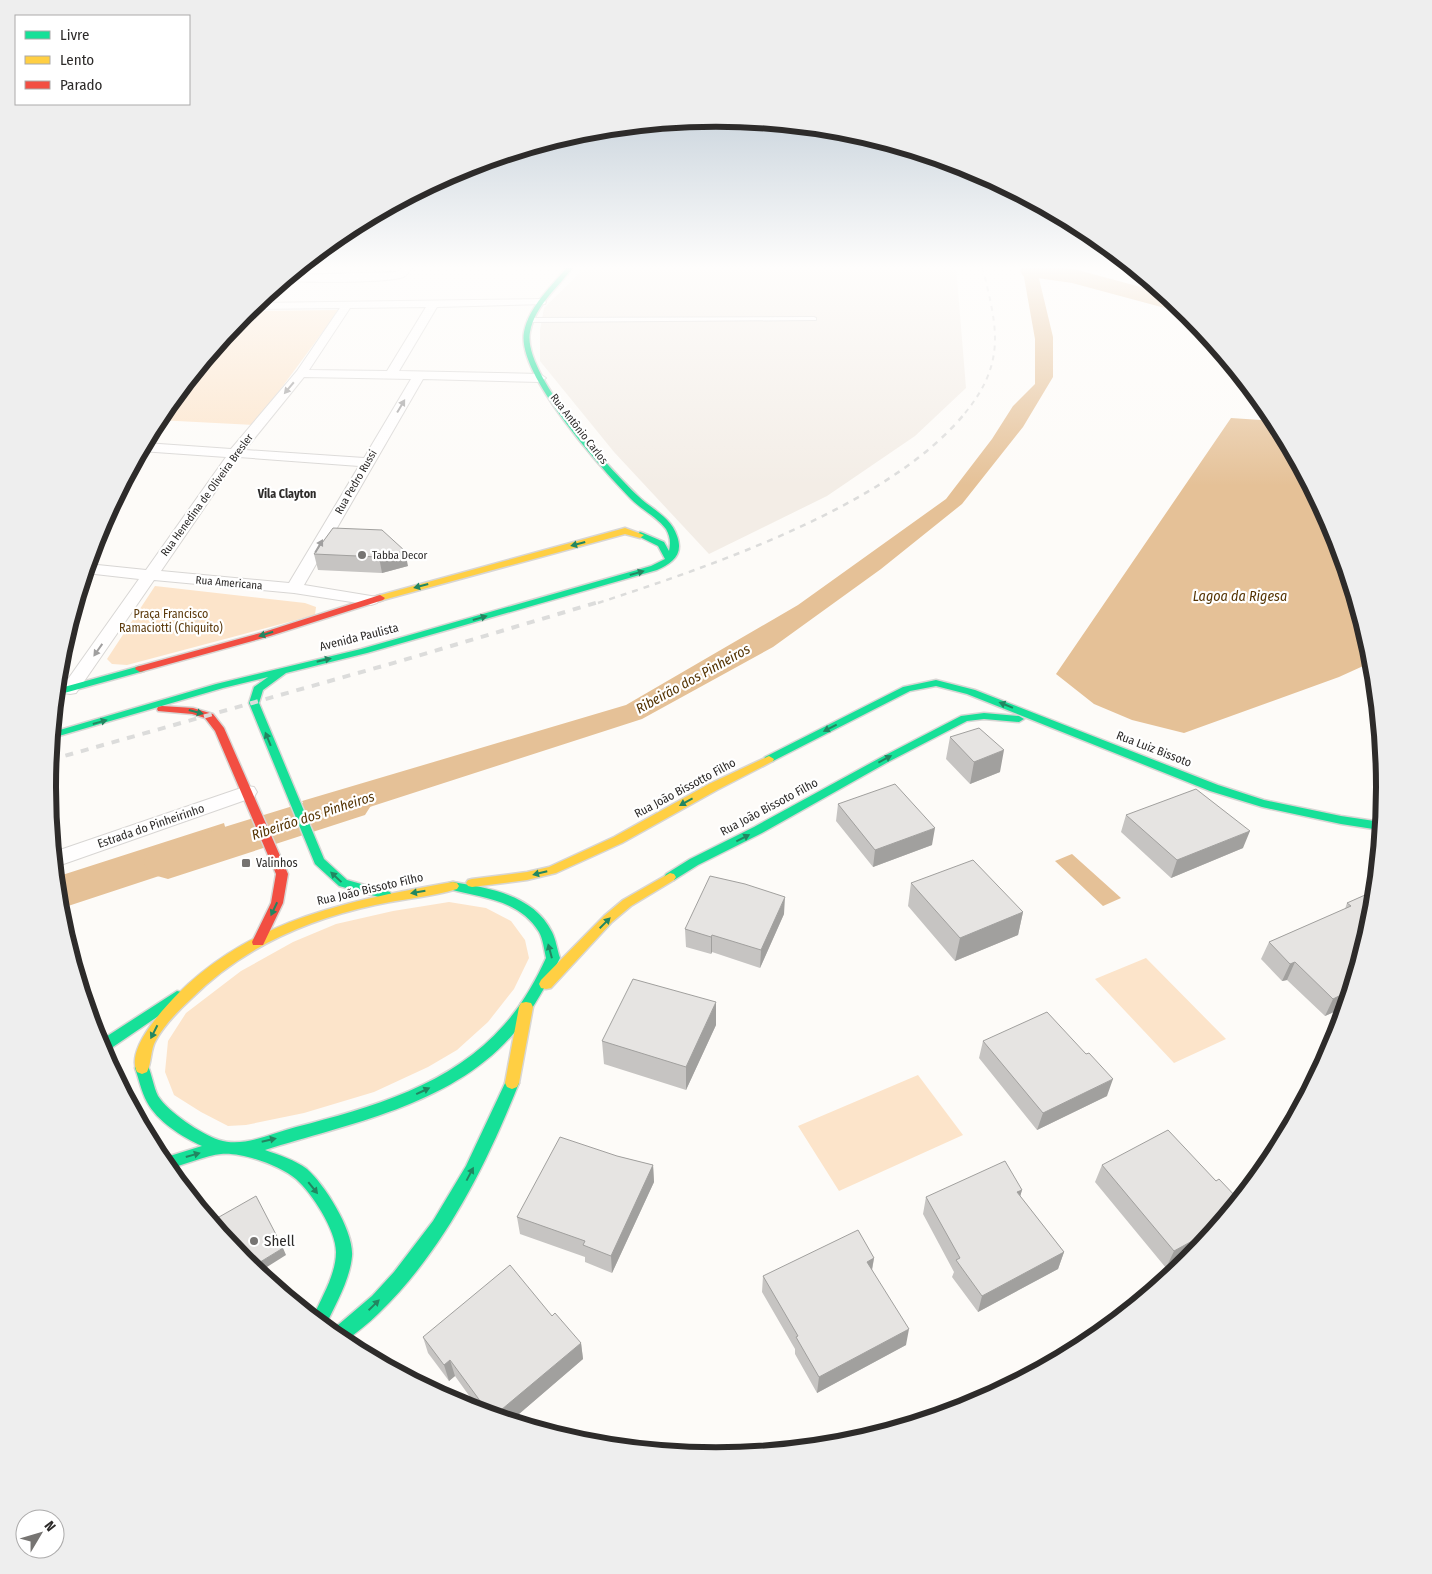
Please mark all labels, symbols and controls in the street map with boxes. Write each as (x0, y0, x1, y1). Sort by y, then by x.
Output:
legend (15, 15, 190, 105)
text: Livre (60, 26, 89, 44)
text: Lento (60, 51, 94, 69)
text: Parado (60, 76, 103, 94)
one-way arrow (284, 381, 295, 394)
street label: Rua Antônio Carlos (548, 391, 611, 467)
one-way arrow (396, 399, 405, 413)
street label: Rua Henedina de Oliveira Bresler (158, 431, 256, 559)
street label: Rua Pedro Russi (332, 447, 380, 517)
district label: Vila Clayton (257, 487, 316, 501)
one-way arrow (314, 540, 323, 553)
one-way arrow (571, 540, 586, 548)
marker: Tabba Decor (356, 549, 368, 561)
place label: Tabba Decor (372, 549, 428, 562)
one-way arrow (629, 569, 644, 577)
street label: Rua Americana (195, 574, 263, 592)
one-way arrow (414, 583, 429, 591)
water label: Lagoa da Rigesa (1193, 588, 1287, 605)
park label: Praça Francisco Ramaciotti (Chiquito) (119, 607, 223, 635)
one-way arrow (473, 613, 488, 621)
street label: Avenida Paulista (318, 620, 400, 654)
one-way arrow (259, 631, 274, 639)
water label: Ribeirão dos Pinheiros (633, 640, 753, 717)
one-way arrow (93, 643, 102, 656)
one-way arrow (316, 656, 331, 664)
one-way arrow (998, 701, 1013, 708)
one-way arrow (189, 708, 204, 716)
one-way arrow (92, 718, 107, 726)
one-way arrow (823, 724, 837, 732)
street label: Rua Luiz Bissoto (1114, 728, 1194, 770)
one-way arrow (264, 731, 272, 746)
street label: Rua João Bissotto Filho (632, 755, 738, 821)
one-way arrow (878, 755, 892, 763)
street label: Rua João Bissoto Filho (718, 775, 820, 839)
water label: Ribeirão dos Pinheiros (249, 788, 377, 844)
one-way arrow (678, 798, 693, 806)
street label: Estrada do Pinheirinho (96, 801, 206, 851)
one-way arrow (736, 834, 750, 842)
place label: Valinhos (256, 856, 298, 870)
marker: Valinhos (240, 857, 252, 869)
one-way arrow (532, 869, 547, 877)
street label: Rua João Bissoto Filho (316, 870, 424, 908)
one-way arrow (330, 871, 342, 883)
one-way arrow (410, 888, 426, 896)
one-way arrow (270, 902, 278, 916)
one-way arrow (599, 917, 611, 929)
one-way arrow (546, 943, 554, 959)
one-way arrow (150, 1025, 158, 1039)
one-way arrow (416, 1086, 430, 1094)
one-way arrow (262, 1136, 277, 1144)
one-way arrow (185, 1151, 200, 1159)
one-way arrow (466, 1167, 474, 1182)
one-way arrow (308, 1182, 319, 1195)
place label: Shell (264, 1232, 295, 1250)
marker: Shell (248, 1235, 260, 1247)
one-way arrow (368, 1299, 380, 1311)
north arrow (15, 1509, 65, 1559)
text: N (41, 1518, 59, 1535)

